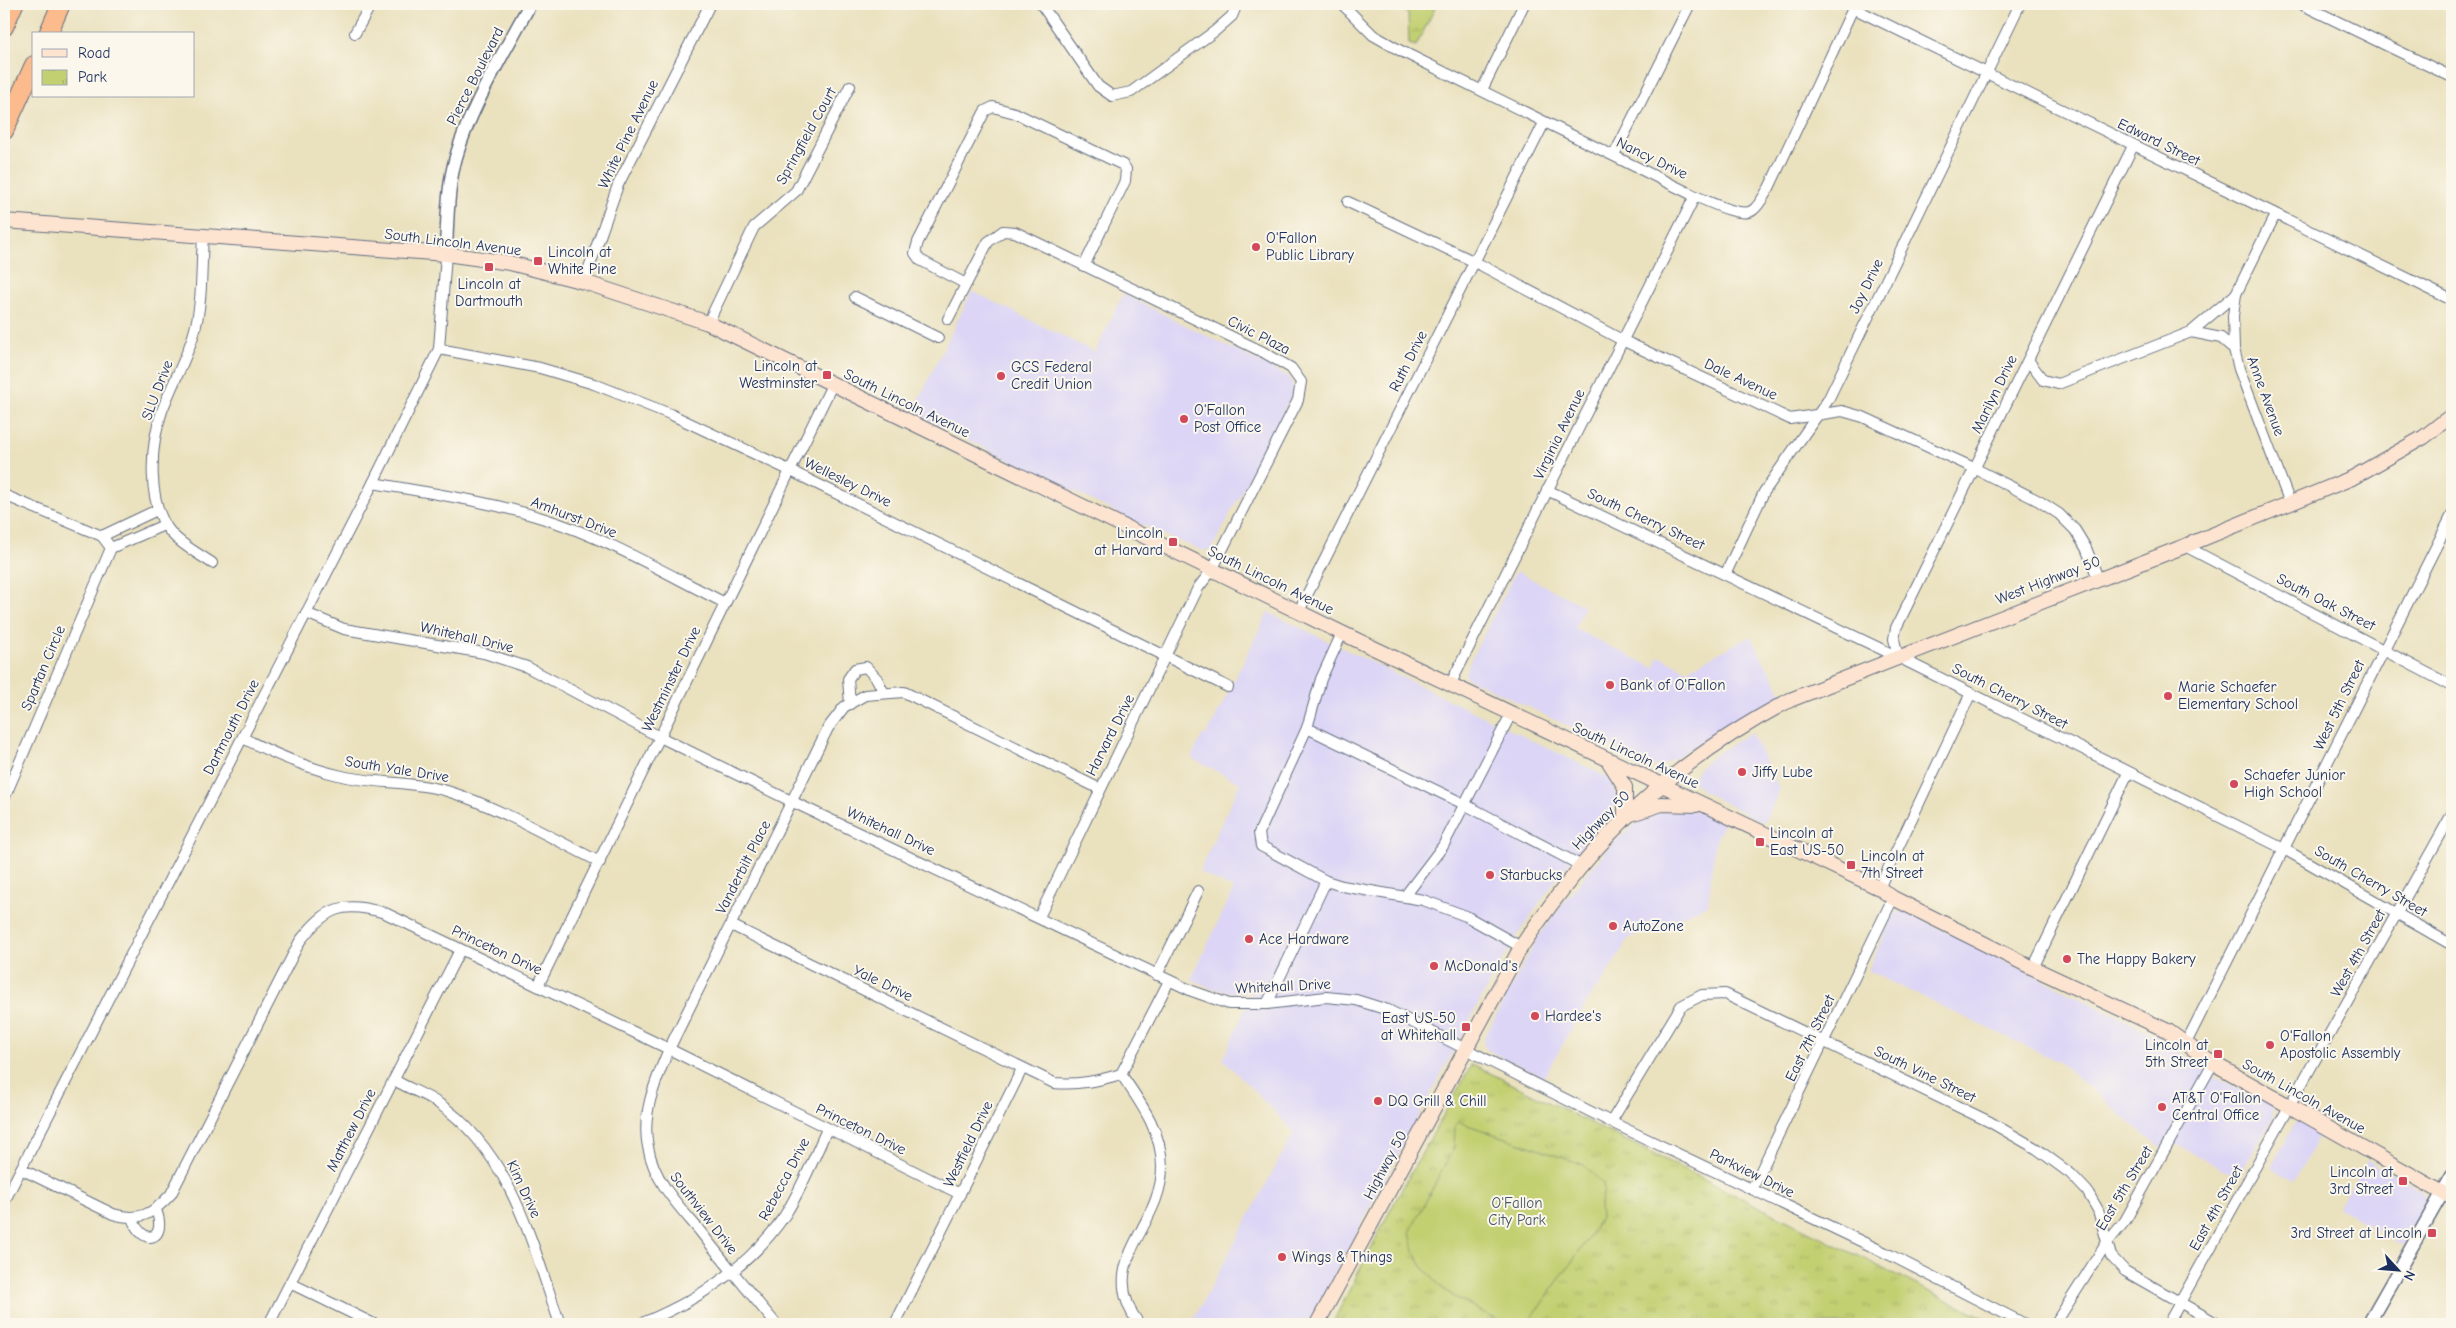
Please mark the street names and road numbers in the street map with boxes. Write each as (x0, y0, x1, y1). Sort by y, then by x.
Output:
street label: Pierce Boulevard (443, 24, 507, 128)
street label: White Pine Avenue (594, 76, 662, 191)
street label: Springfield Court (772, 84, 840, 188)
street label: Edward Street (2115, 114, 2204, 170)
street label: Nancy Drive (1613, 133, 1691, 183)
street label: South Lincoln Avenue (383, 225, 523, 259)
street label: Joy Drive (1845, 255, 1887, 316)
street label: Civic Plaza (1225, 312, 1293, 358)
street label: Ruth Drive (1385, 327, 1431, 395)
street label: Marilyn Drive (1967, 351, 2021, 436)
street label: Dale Avenue (1702, 354, 1781, 404)
street label: Anne Avenue (2243, 354, 2289, 439)
street label: SLU Drive (137, 357, 177, 423)
street label: South Lincoln Avenue (841, 365, 973, 442)
street label: Virginia Avenue (1529, 385, 1589, 482)
street label: Wellesley Drive (802, 453, 895, 511)
street label: South Cherry Street (1585, 484, 1708, 554)
street label: Amhurst Drive (528, 492, 620, 542)
street label: South Lincoln Avenue (1205, 542, 1337, 619)
street label: West Highway 50 (1993, 552, 2103, 608)
street label: South Oak Street (2274, 569, 2379, 635)
street label: Whitehall Drive (418, 617, 516, 657)
street label: Spartan Circle (17, 622, 69, 713)
street label: Westminster Drive (638, 623, 705, 735)
street label: West 5th Street (2309, 656, 2369, 753)
street label: South Cherry Street (1949, 659, 2071, 733)
street label: Dartmouth Drive (199, 676, 263, 778)
street label: Harvard Drive (1082, 691, 1138, 779)
street label: South Lincoln Avenue (1570, 718, 1703, 792)
street label: South Yale Drive (344, 752, 451, 786)
street label: Highway 50 (1568, 787, 1634, 853)
street label: Whitehall Drive (844, 803, 938, 860)
street label: Vanderbilt Place (712, 817, 775, 917)
street label: South Cherry Street (2311, 841, 2431, 921)
street label: West 4th Street (2327, 906, 2390, 1000)
street label: Princeton Drive (449, 921, 546, 979)
street label: Yale Drive (850, 961, 916, 1005)
street label: Whitehall Drive (1235, 974, 1332, 997)
street label: East 7th Street (1781, 991, 1839, 1084)
street label: South Vine Street (1871, 1042, 1979, 1107)
street label: South Lincoln Avenue (2239, 1055, 2369, 1138)
street label: Matthew Drive (322, 1085, 380, 1175)
street label: Westfield Drive (939, 1098, 997, 1190)
street label: Princeton Drive (813, 1099, 909, 1159)
street label: Highway 50 (1359, 1127, 1411, 1203)
street label: Rebecca Drive (755, 1134, 814, 1224)
street label: East 5th Street (2092, 1142, 2157, 1234)
street label: Parkview Drive (1707, 1145, 1798, 1202)
street label: Kim Drive (503, 1157, 545, 1221)
street label: East 4th Street (2185, 1162, 2247, 1254)
street label: Southview Drive (666, 1168, 742, 1258)

